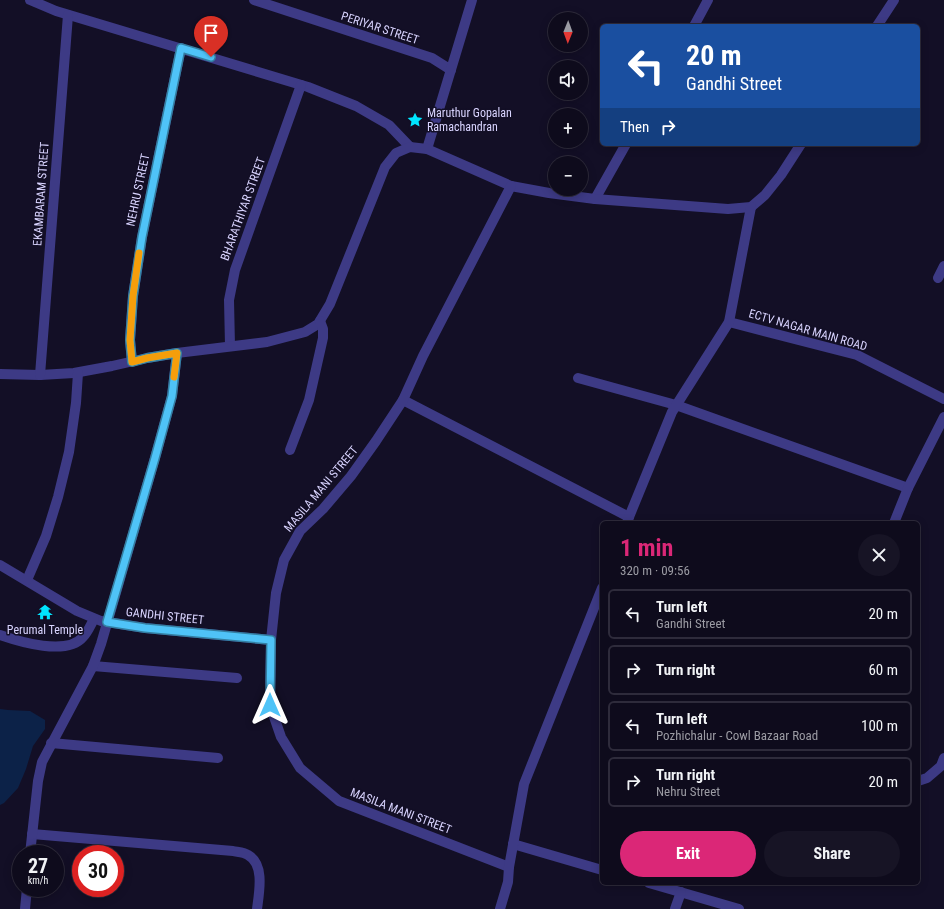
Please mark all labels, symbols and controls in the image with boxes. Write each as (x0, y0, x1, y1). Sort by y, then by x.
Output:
street label: PERIYAR STREET (339, 9, 421, 47)
north arrow (548, 12, 588, 52)
map controls (548, 12, 588, 196)
pin (194, 16, 228, 57)
icon: arrive (200, 22, 222, 44)
text: 20 m (686, 39, 742, 72)
icon: left (620, 40, 672, 92)
button: sound (548, 60, 588, 100)
text: Gandhi Street (686, 73, 782, 94)
place label: Maruthur Gopalan Ramachandran (427, 106, 512, 134)
button: + (548, 108, 588, 148)
place icon: Maruthur Gopalan Ramachandran (406, 111, 424, 129)
icon: right (657, 116, 679, 138)
text: Then (620, 118, 649, 136)
street label: EKAMBARAM STREET (30, 142, 52, 246)
street label: NEHRU STREET (123, 152, 153, 228)
street label: BHARATHIYAR STREET (218, 155, 268, 263)
button: − (548, 156, 588, 196)
street label: ECTV NAGAR MAIN ROAD (747, 306, 869, 354)
street label: MASILA MANI STREET (281, 443, 361, 535)
text: 1 min (620, 534, 673, 562)
button: close (858, 534, 900, 576)
text: 320 m · 09:56 (620, 563, 690, 578)
text: Turn left (656, 598, 707, 616)
temple icon: Perumal Temple (36, 603, 54, 621)
icon: left (622, 603, 644, 625)
street label: GANDHI STREET (125, 605, 205, 627)
text: 20 m (868, 605, 898, 623)
text: Gandhi Street (656, 616, 725, 631)
place label: Perumal Temple (7, 623, 84, 637)
icon: right (622, 659, 644, 681)
text: Turn right (656, 661, 715, 679)
text: 60 m (868, 661, 898, 679)
position arrow (249, 684, 291, 726)
text: Turn left (656, 710, 707, 728)
icon: left (622, 715, 644, 737)
text: 100 m (861, 717, 898, 735)
text: Pozhichalur - Cowl Bazaar Road (656, 728, 818, 743)
text: Turn right (656, 766, 715, 784)
icon: right (622, 771, 644, 793)
text: 20 m (868, 773, 898, 791)
text: Nehru Street (656, 784, 720, 799)
street label: MASILA MANI STREET (348, 785, 454, 837)
button: Exit (620, 831, 756, 877)
button: Share (764, 831, 900, 877)
speed limit sign: 30 (72, 845, 124, 897)
text: 27 (28, 854, 48, 878)
text: km/h (28, 875, 48, 886)

